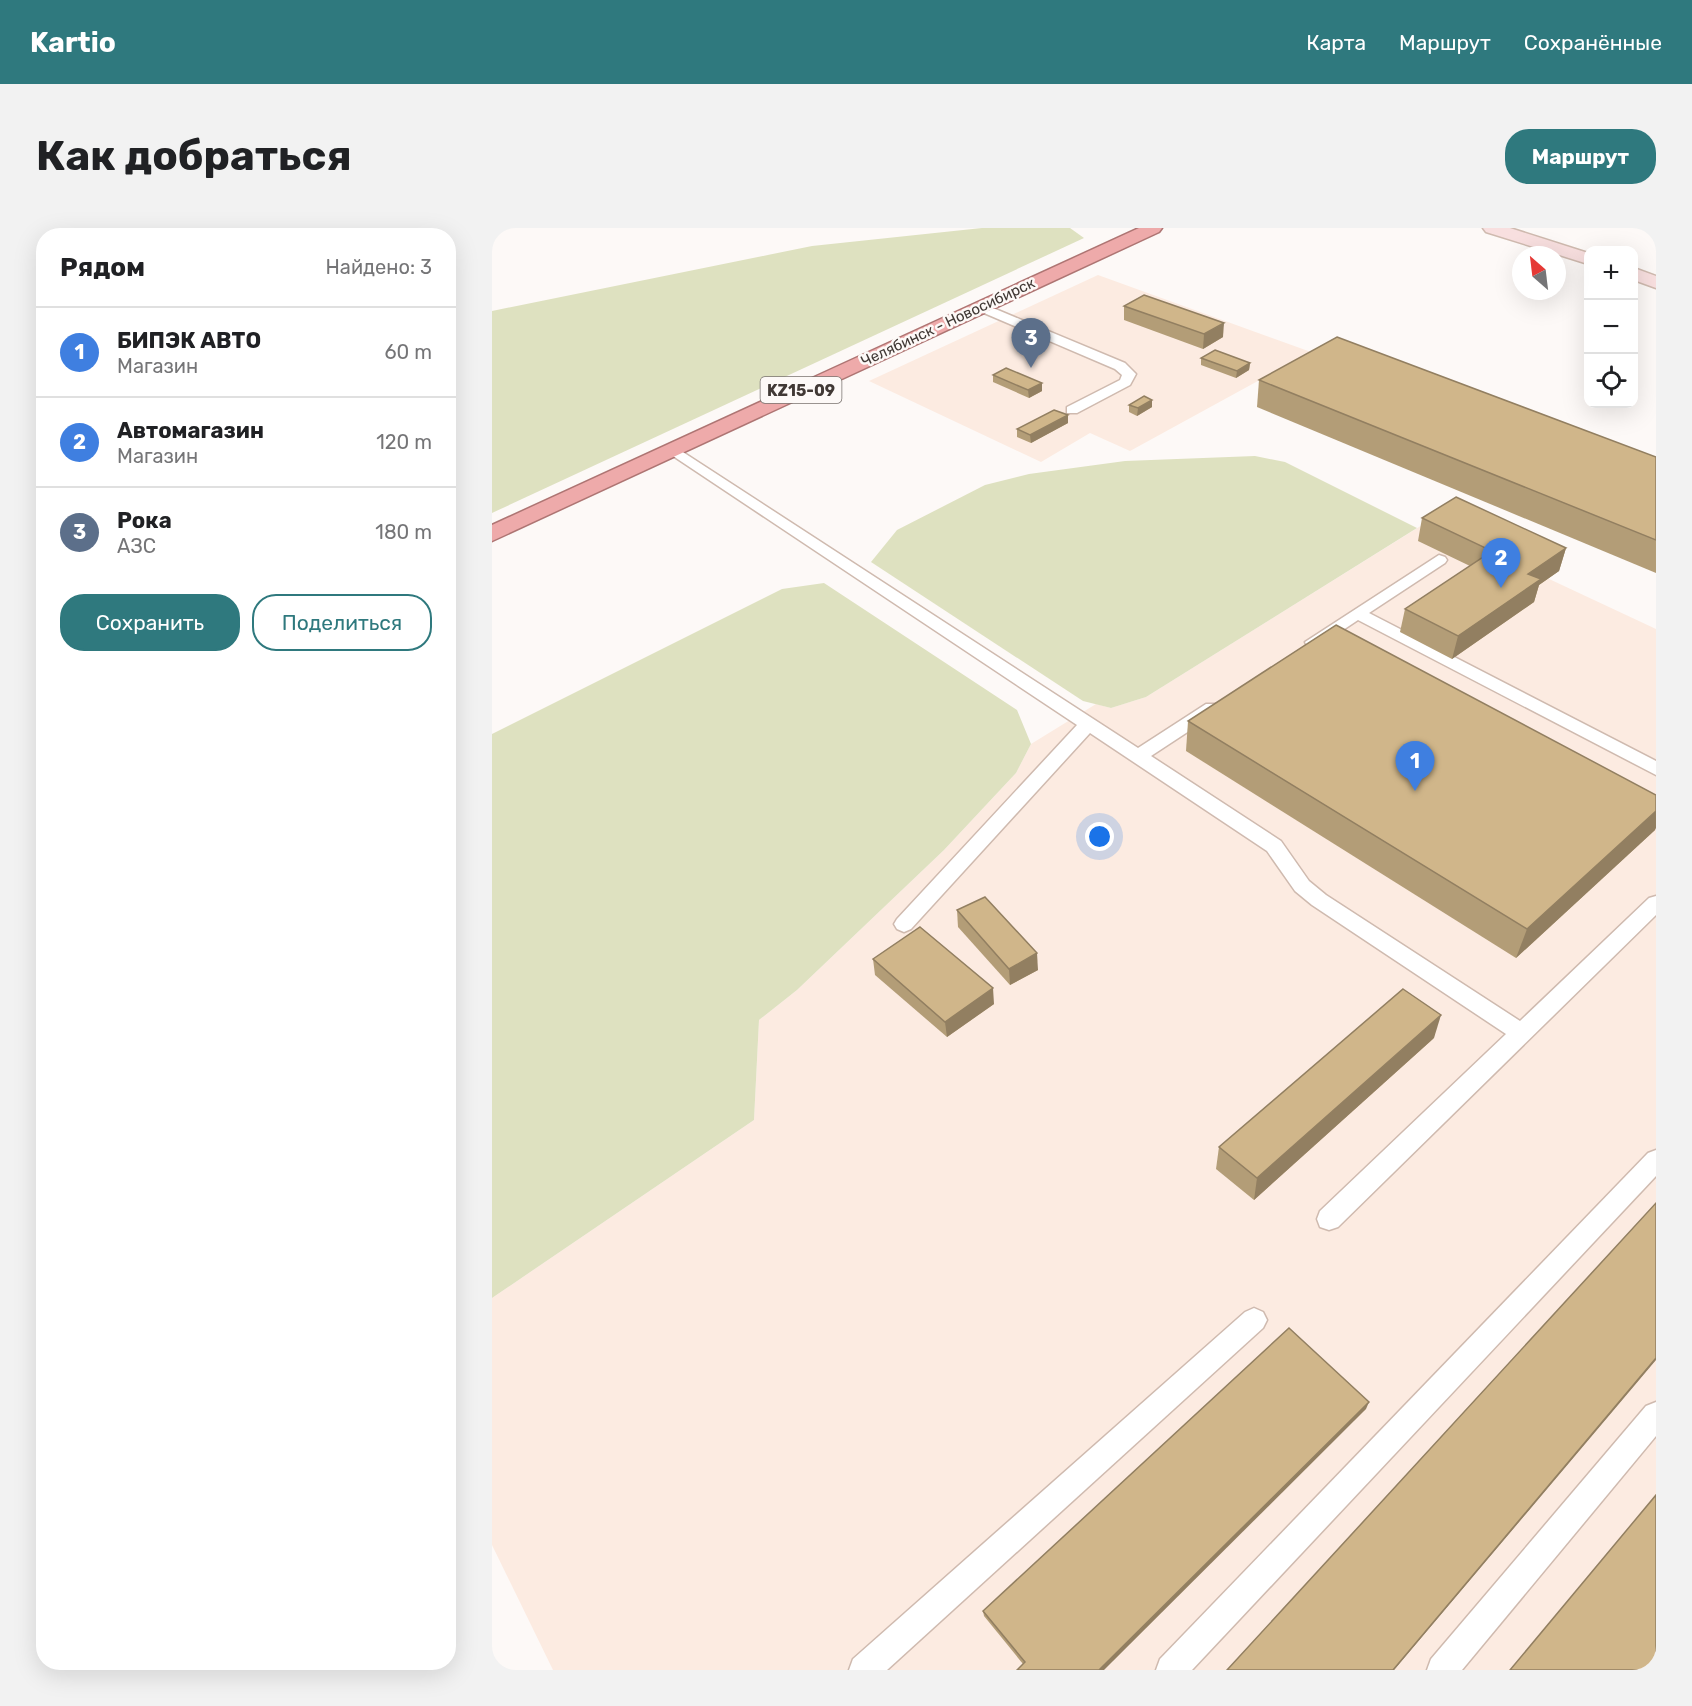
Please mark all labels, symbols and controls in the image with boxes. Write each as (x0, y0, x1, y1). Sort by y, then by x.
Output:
text: Kartio (30, 26, 116, 59)
text: Карта (1306, 30, 1366, 55)
text: Маршрут (1399, 30, 1491, 55)
text: Сохранённые (1524, 30, 1662, 55)
button: Маршрут (1505, 129, 1656, 184)
text: Как добраться (36, 131, 352, 181)
north arrow (1512, 246, 1566, 300)
map controls (1584, 246, 1638, 408)
button: + (1584, 246, 1638, 300)
text: Рядом (60, 252, 145, 283)
text: Найдено: 3 (326, 255, 432, 279)
street label: Челябинск - Новосибирск (858, 274, 1038, 370)
button: − (1584, 300, 1638, 354)
pin: 3 (1012, 318, 1050, 368)
text: БИПЭК АВТО (117, 327, 261, 354)
text: 1 (75, 340, 84, 364)
text: 60 m (385, 340, 432, 364)
text: Магазин (117, 354, 198, 378)
button: locate (1584, 354, 1638, 408)
road number: KZ15-09 (760, 377, 842, 403)
text: Автомагазин (117, 417, 264, 444)
text: 2 (73, 430, 86, 454)
text: 120 m (376, 430, 432, 454)
text: Магазин (117, 444, 198, 468)
text: Рока (117, 507, 172, 534)
text: 3 (73, 520, 86, 544)
text: 180 m (375, 520, 432, 544)
text: АЗС (117, 534, 156, 558)
pin: 2 (1482, 538, 1520, 588)
button: Сохранить (60, 594, 240, 651)
button: Поделиться (252, 594, 432, 651)
pin: 1 (1396, 742, 1434, 791)
your location (1085, 822, 1114, 851)

